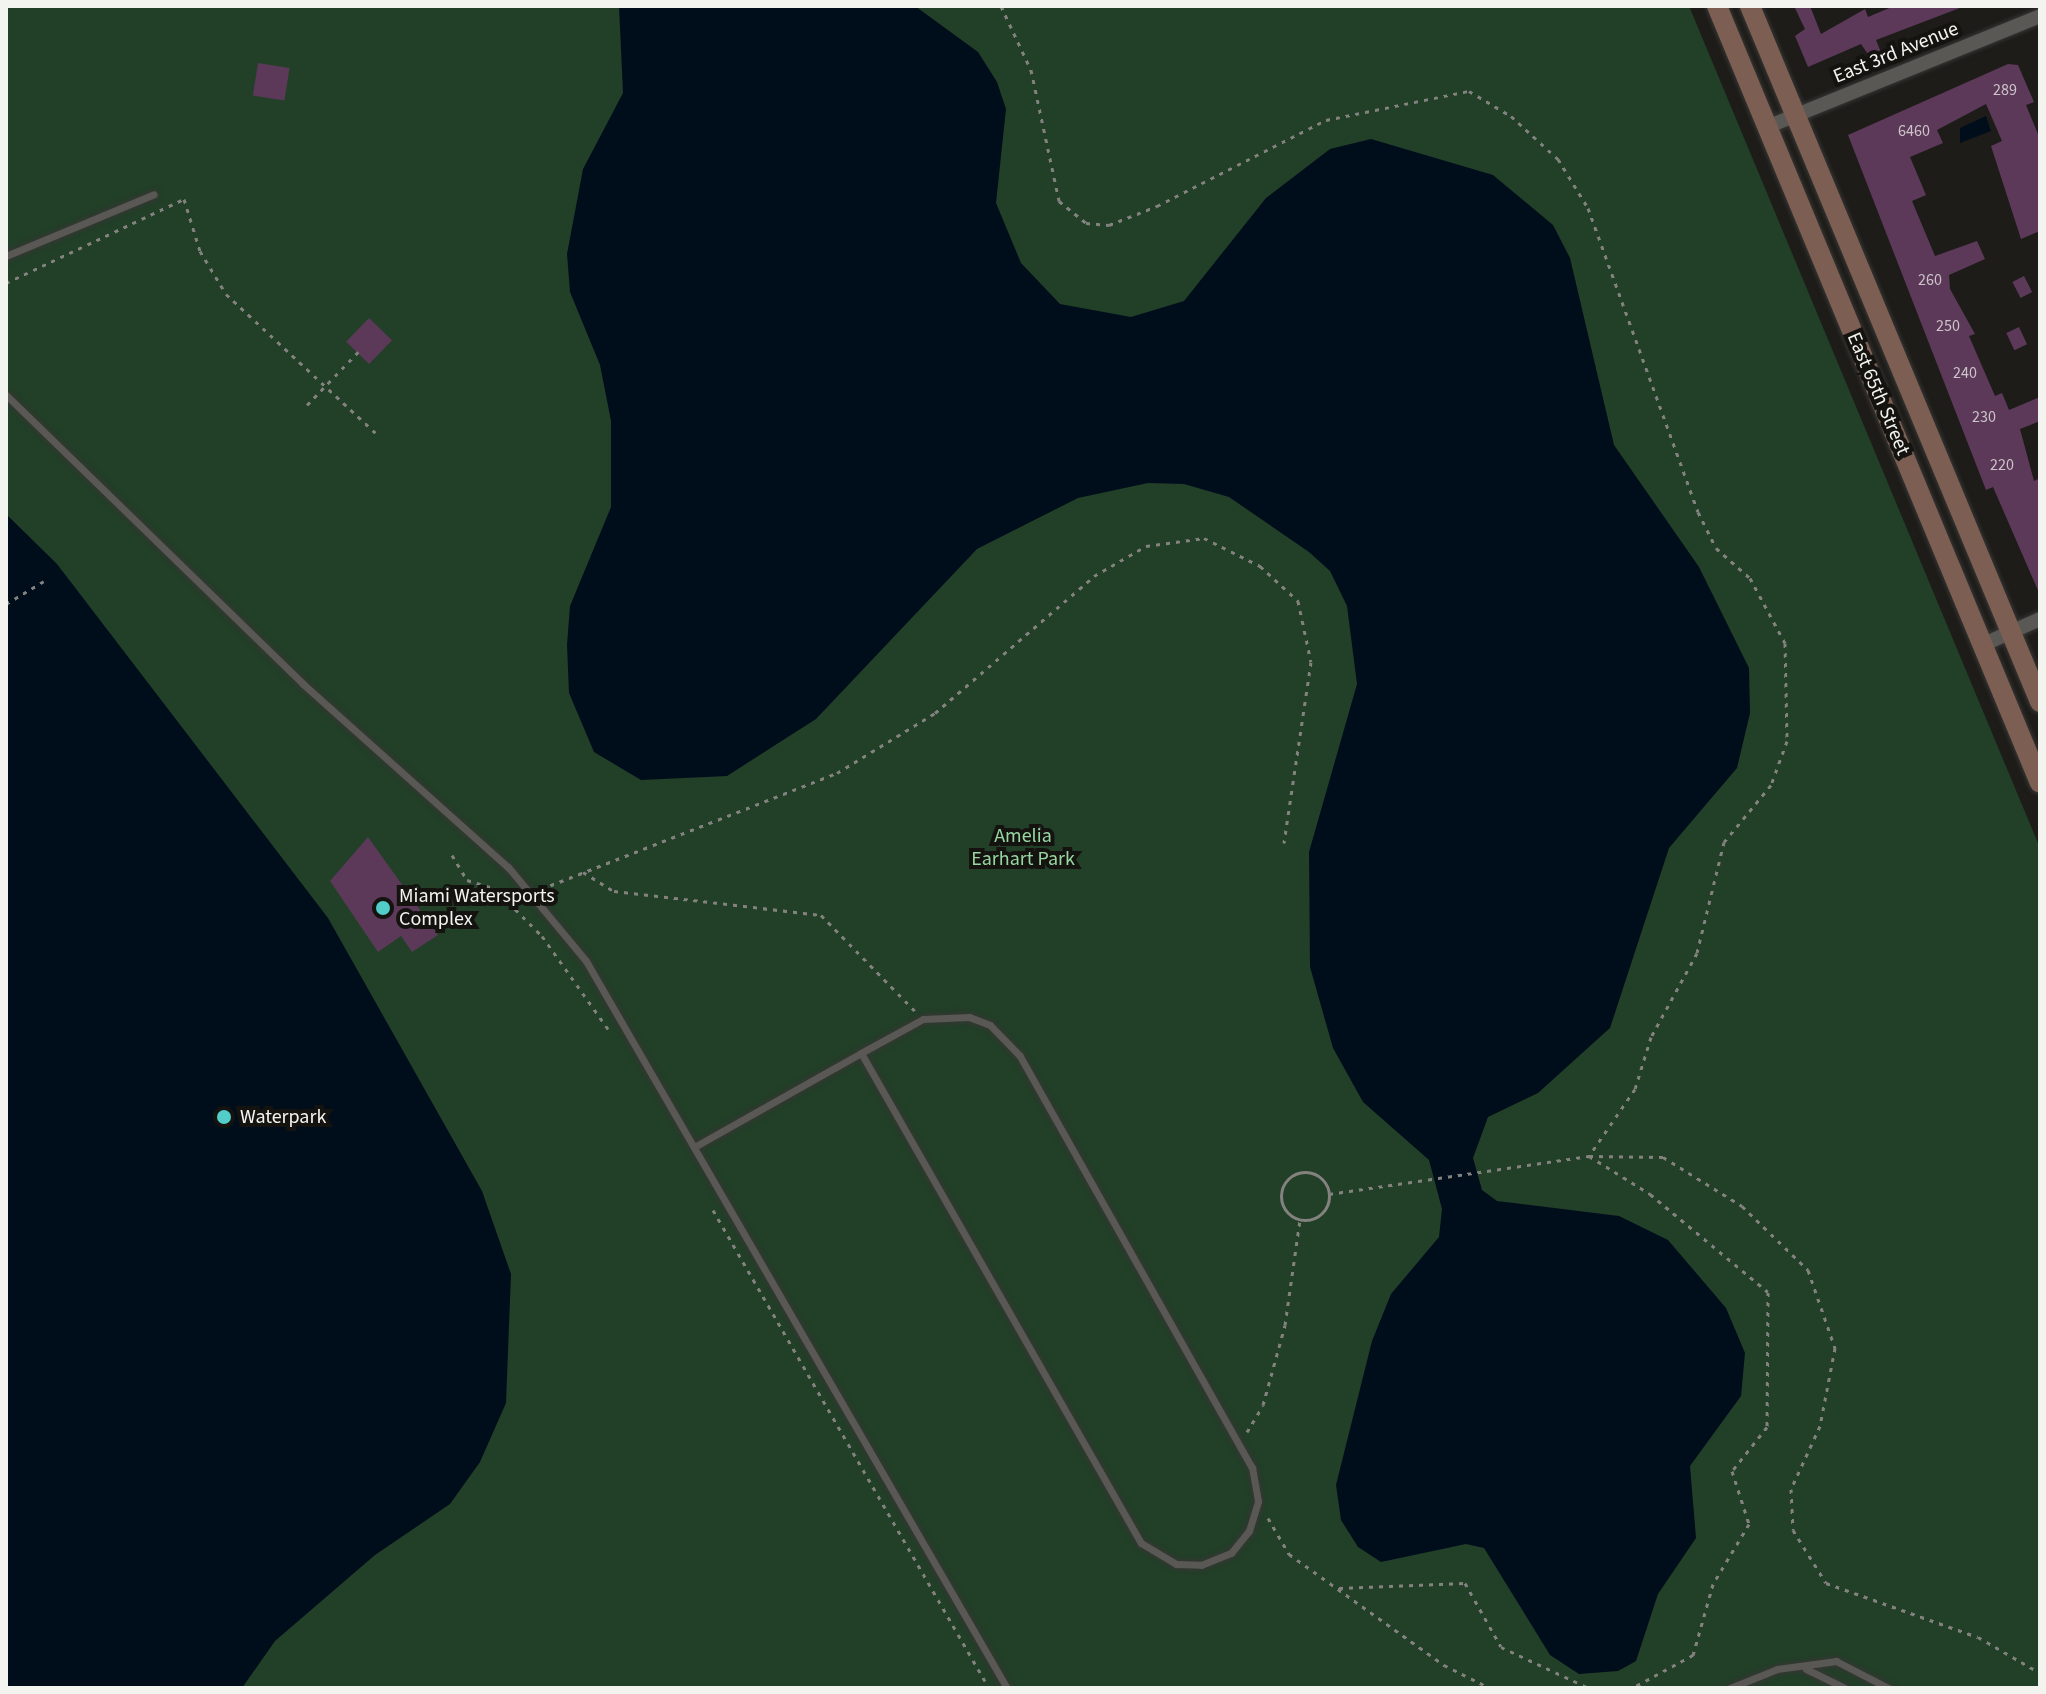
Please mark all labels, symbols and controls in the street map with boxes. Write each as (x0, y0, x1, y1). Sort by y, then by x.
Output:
street label: East 3rd Avenue (1830, 17, 1962, 89)
house number: 289 (1993, 80, 2017, 100)
house number: 6460 (1898, 121, 1930, 141)
house number: 260 (1918, 270, 1942, 290)
house number: 250 (1936, 316, 1960, 336)
street label: East 65th Street (1841, 329, 1915, 459)
house number: 240 (1953, 363, 1977, 383)
house number: 230 (1972, 407, 1996, 427)
house number: 220 (1990, 455, 2014, 475)
park label: Amelia Earhart Park (971, 824, 1075, 871)
place label: Miami Watersports Complex (399, 884, 555, 931)
marker: Miami Watersports Complex (374, 899, 392, 917)
place label: Waterpark (240, 1105, 326, 1129)
marker: Waterpark (215, 1108, 233, 1126)

